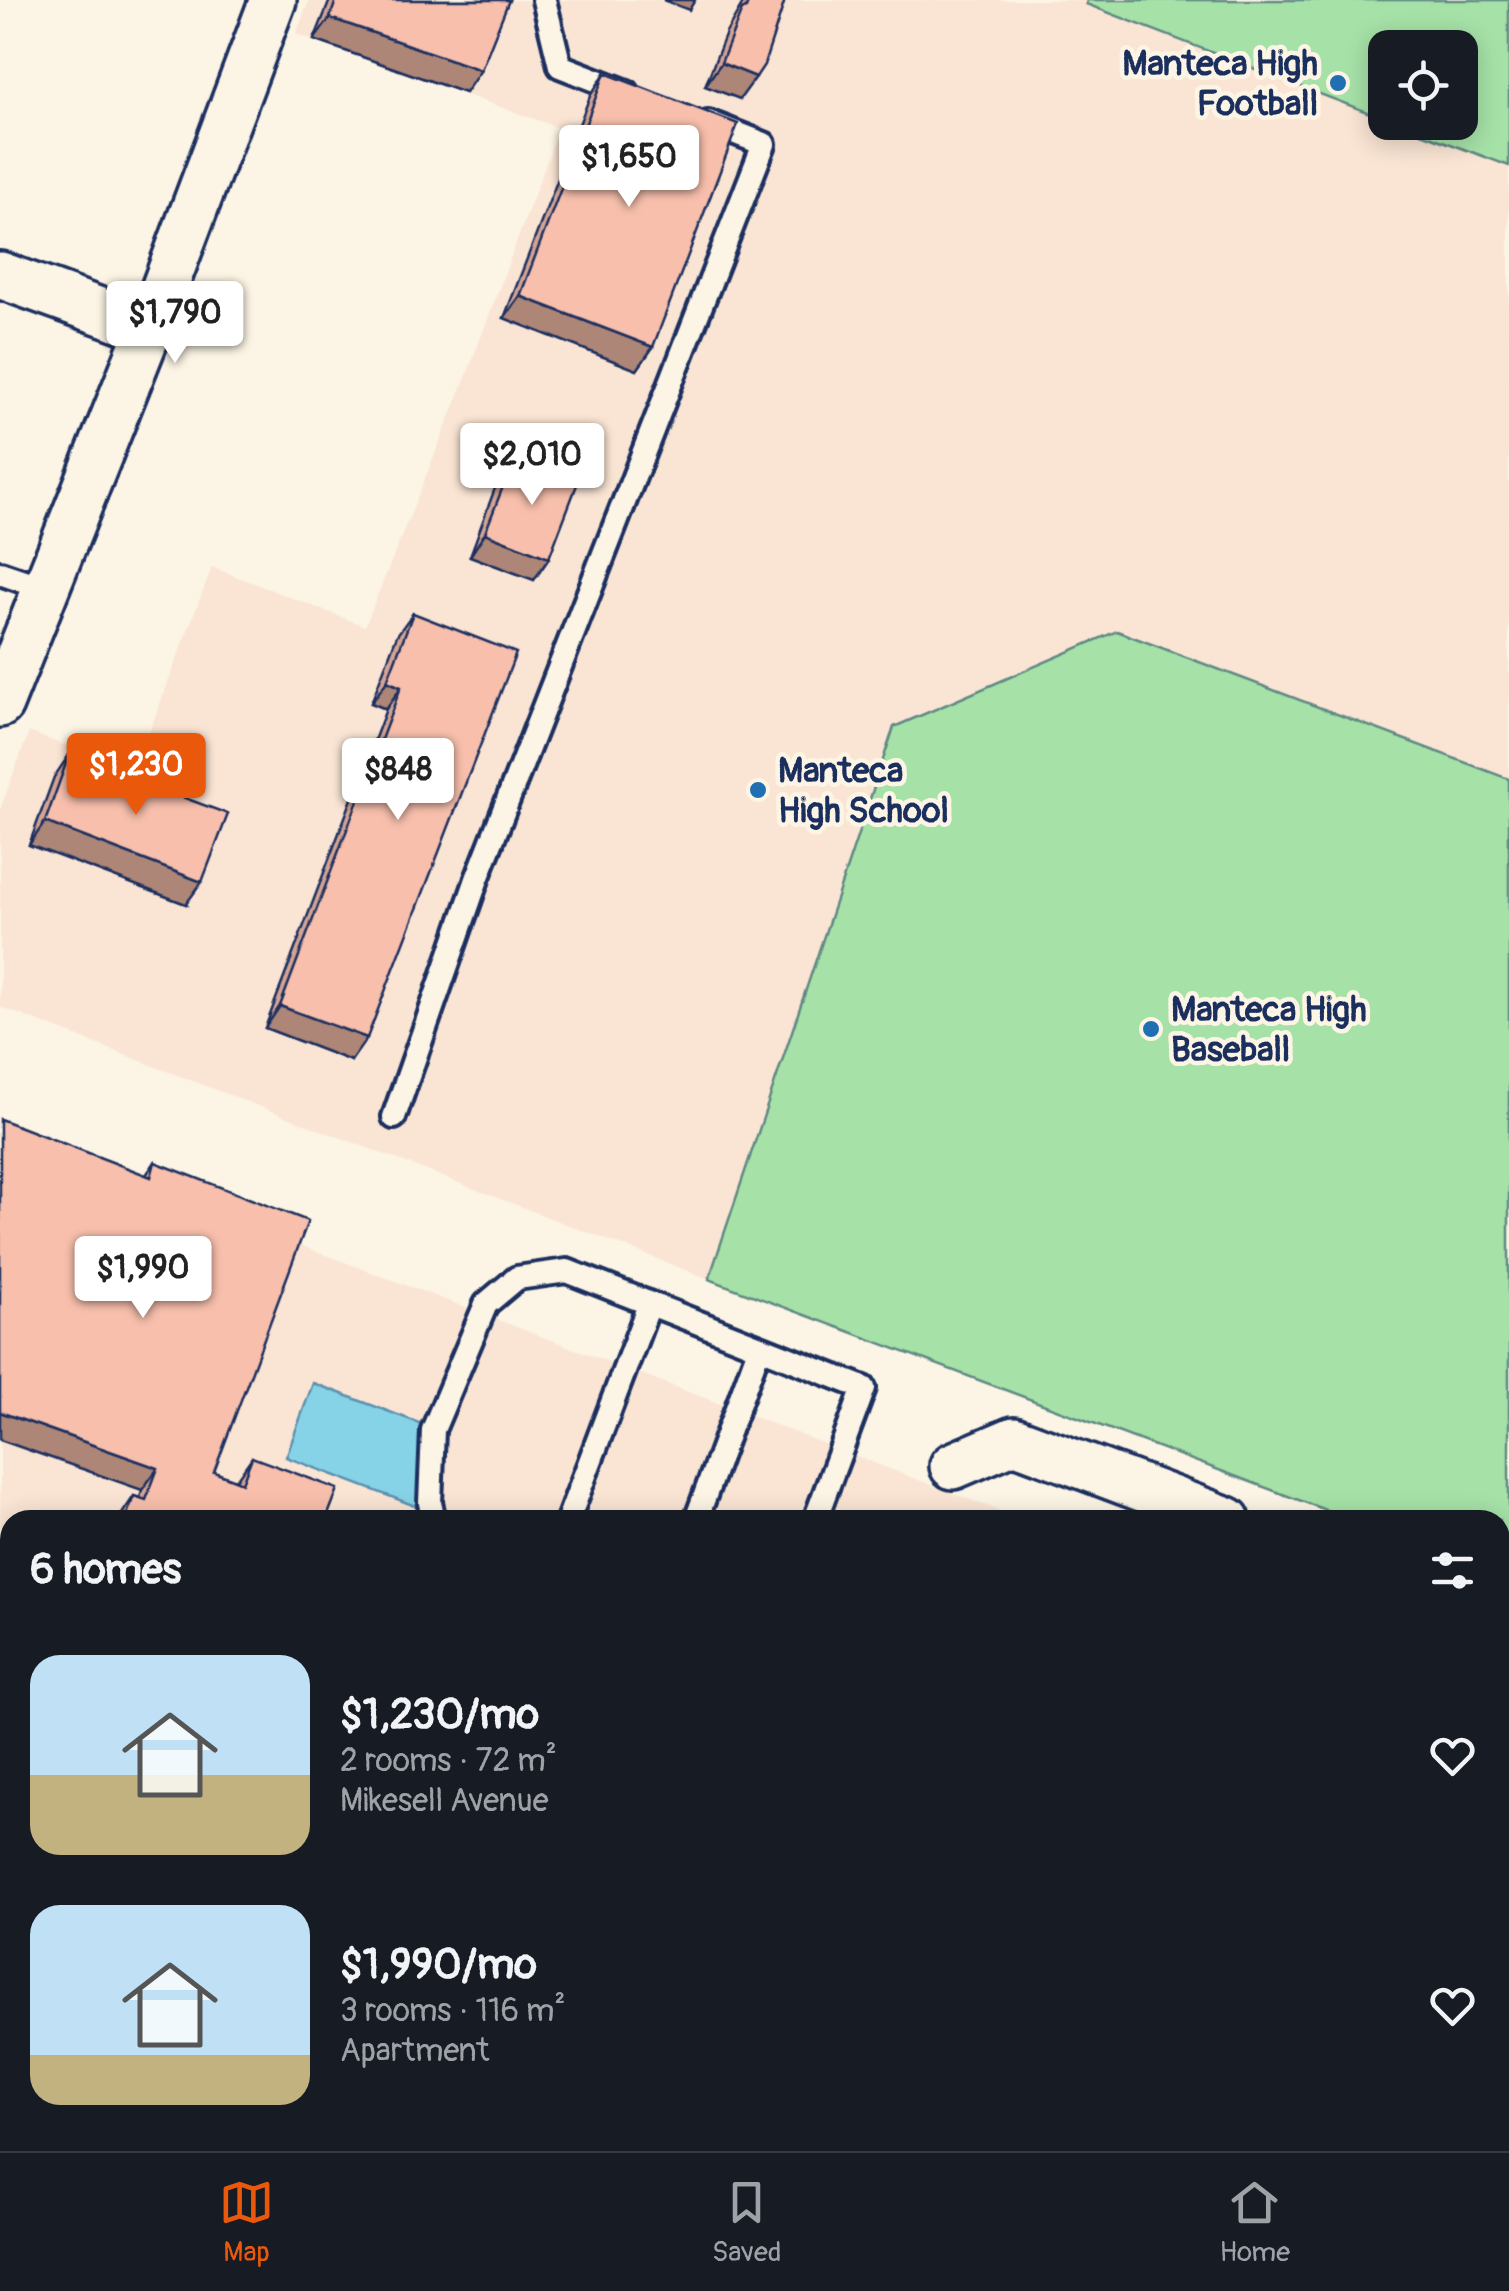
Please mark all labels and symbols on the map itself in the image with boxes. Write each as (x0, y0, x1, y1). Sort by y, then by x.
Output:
place label: Manteca High Football (1122, 42, 1318, 126)
marker: Manteca High Football (1327, 72, 1349, 94)
pin: $1,650 (548, 125, 710, 210)
pin: $1,790 (94, 281, 256, 366)
pin: $2,010 (451, 423, 613, 508)
pin: $1,230 (55, 733, 217, 818)
pin: $848 (339, 738, 457, 823)
place label: Manteca High School (778, 749, 949, 833)
marker: Manteca High School (747, 779, 769, 801)
place label: Manteca High Baseball (1171, 988, 1367, 1072)
marker: Manteca High Baseball (1140, 1018, 1162, 1040)
pin: $1,990 (62, 1236, 224, 1321)

